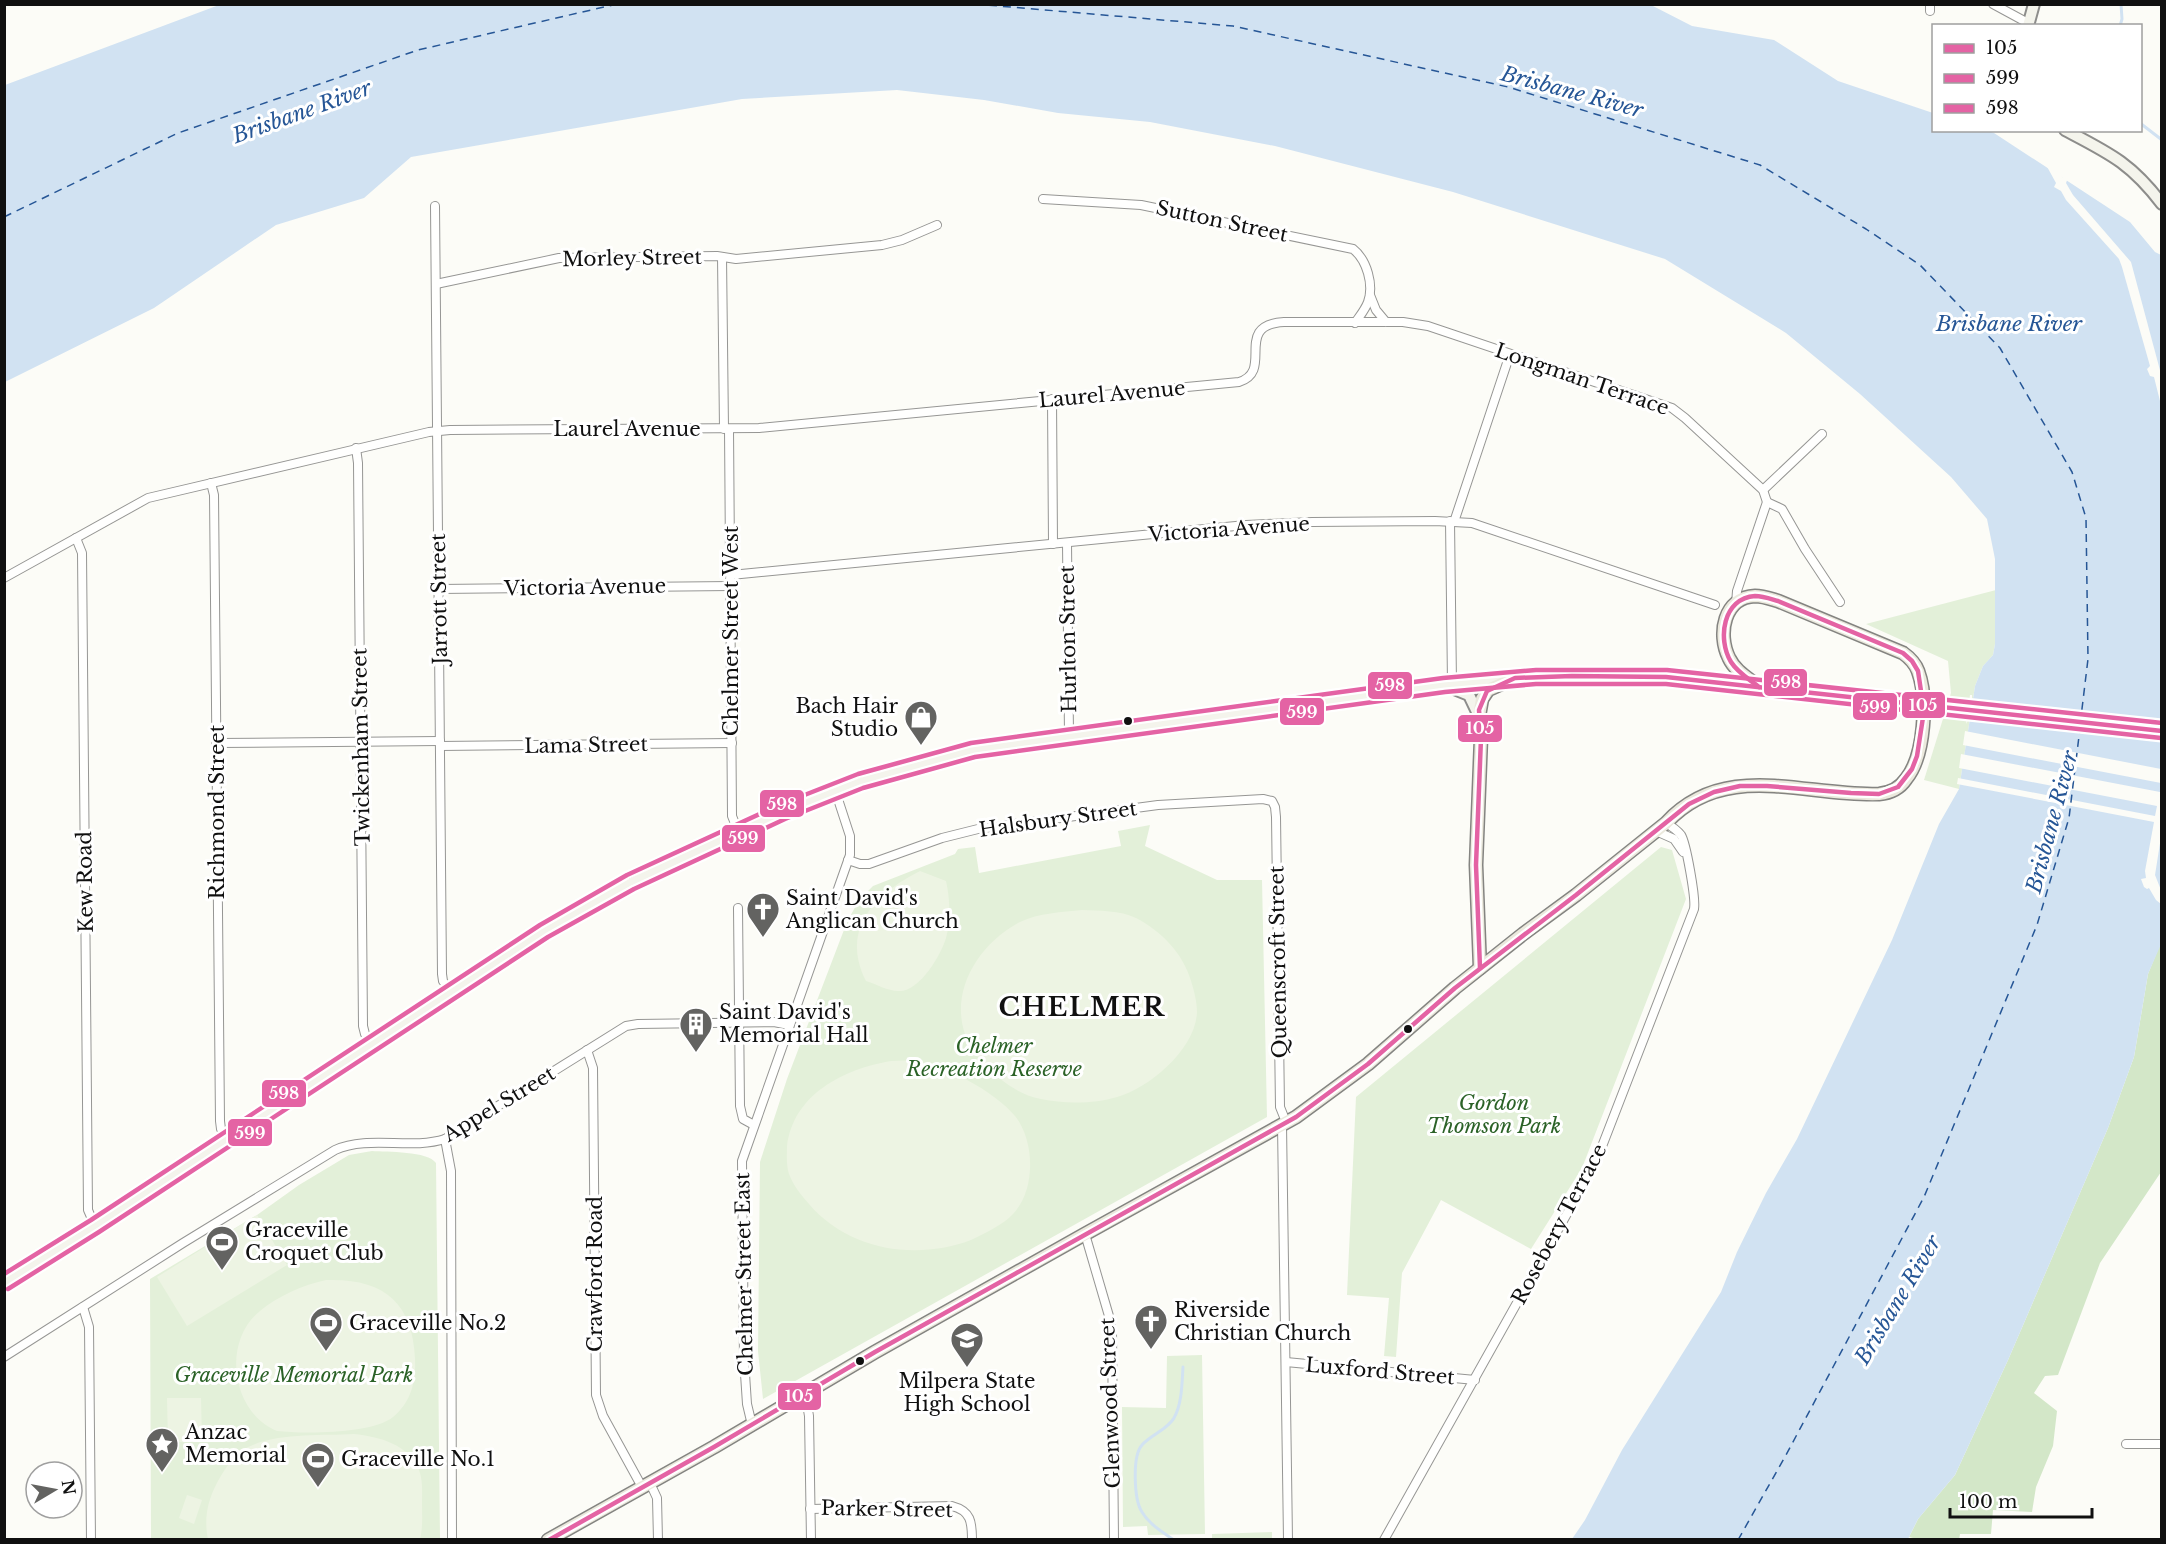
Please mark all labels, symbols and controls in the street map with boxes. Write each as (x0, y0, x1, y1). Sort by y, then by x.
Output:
legend (1932, 24, 2142, 132)
text: 105 (1986, 37, 2017, 59)
water label: Brisbane River (1497, 60, 1647, 124)
text: 599 (1986, 67, 2019, 89)
water label: Brisbane River (228, 74, 376, 150)
text: 598 (1986, 97, 2019, 119)
street label: Sutton Street (1154, 195, 1291, 247)
street label: Morley Street (562, 245, 702, 271)
water label: Brisbane River (1935, 311, 2083, 337)
street label: Longman Terrace (1492, 338, 1672, 420)
street label: Laurel Avenue (1038, 376, 1186, 412)
street label: Laurel Avenue (553, 417, 701, 441)
street label: Victoria Avenue (1146, 511, 1311, 547)
street label: Chelmer Street West (719, 525, 743, 736)
street label: Jarrott Street (426, 533, 452, 668)
street label: Hurlton Street (1055, 564, 1081, 713)
street label: Victoria Avenue (503, 574, 666, 600)
street label: Twickenham Street (347, 647, 375, 846)
line badge: 598 (1763, 668, 1808, 697)
line badge: 598 (1367, 671, 1413, 700)
text: 598 (1771, 672, 1801, 692)
text: 598 (1375, 675, 1405, 695)
line badge: 105 (1901, 691, 1946, 719)
line badge: 599 (1852, 692, 1898, 721)
place label: Bach Hair Studio (795, 694, 898, 741)
text: 105 (1909, 695, 1937, 715)
line badge: 599 (1279, 697, 1325, 726)
text: 599 (1859, 697, 1891, 717)
shop icon: Bach Hair Studio (903, 699, 939, 746)
text: 599 (1286, 702, 1318, 722)
line badge: 105 (1457, 714, 1503, 743)
unlabelled marker (1122, 715, 1134, 727)
text: 105 (1466, 718, 1494, 738)
street label: Richmond Street (205, 724, 229, 899)
street label: Lama Street (524, 732, 649, 758)
water label: Brisbane River (2020, 747, 2084, 897)
line badge: 598 (759, 789, 805, 818)
text: 598 (767, 794, 797, 814)
street label: Halsbury Street (977, 796, 1139, 842)
line badge: 599 (721, 824, 766, 853)
text: 599 (727, 828, 759, 848)
street label: Kew Road (72, 831, 98, 933)
street label: Queenscroft Street (1264, 865, 1292, 1059)
place label: Saint David's Anglican Church (785, 886, 959, 933)
church icon: Saint David's Anglican Church (745, 891, 781, 938)
district label: CHELMER (999, 991, 1166, 1023)
place label: Saint David's Memorial Hall (719, 1000, 869, 1047)
building icon: Saint David's Memorial Hall (678, 1006, 714, 1053)
unlabelled marker (1402, 1023, 1414, 1035)
park label: Chelmer Recreation Reserve (905, 1034, 1082, 1081)
street label: Appel Street (438, 1061, 560, 1147)
line badge: 598 (261, 1079, 307, 1108)
text: 598 (269, 1083, 299, 1103)
park label: Gordon Thomson Park (1427, 1091, 1561, 1138)
line badge: 599 (227, 1118, 273, 1147)
text: 599 (234, 1123, 266, 1143)
street label: Rosebery Terrace (1507, 1140, 1611, 1308)
street label: Chelmer Street East (730, 1172, 758, 1376)
street label: Crawford Road (583, 1196, 607, 1352)
place label: Graceville Croquet Club (245, 1218, 384, 1265)
sports icon: Graceville Croquet Club (204, 1224, 240, 1271)
water label: Brisbane River (1849, 1230, 1947, 1370)
place label: Riverside Christian Church (1174, 1298, 1351, 1345)
church icon: Riverside Christian Church (1133, 1303, 1169, 1350)
sports icon: Graceville No.2 (308, 1305, 344, 1352)
place label: Graceville No.2 (349, 1311, 506, 1335)
street label: Glenwood Street (1095, 1317, 1125, 1489)
school or university icon: Milpera State High School (949, 1321, 985, 1368)
street label: Luxford Street (1304, 1353, 1456, 1390)
unlabelled marker (854, 1355, 866, 1367)
park label: Graceville Memorial Park (175, 1363, 413, 1387)
place label: Milpera State High School (899, 1369, 1035, 1416)
line badge: 105 (777, 1382, 822, 1411)
text: 105 (785, 1386, 813, 1406)
place label: Anzac Memorial (184, 1420, 286, 1467)
place icon: Anzac Memorial (144, 1426, 180, 1473)
sports icon: Graceville No.1 (300, 1441, 336, 1488)
place label: Graceville No.1 (341, 1447, 495, 1471)
north arrow (24, 1460, 84, 1520)
text: N (58, 1478, 80, 1497)
scale bar (1950, 1481, 2092, 1519)
text: 100 m (1959, 1491, 2017, 1513)
street label: Parker Street (821, 1496, 954, 1522)

